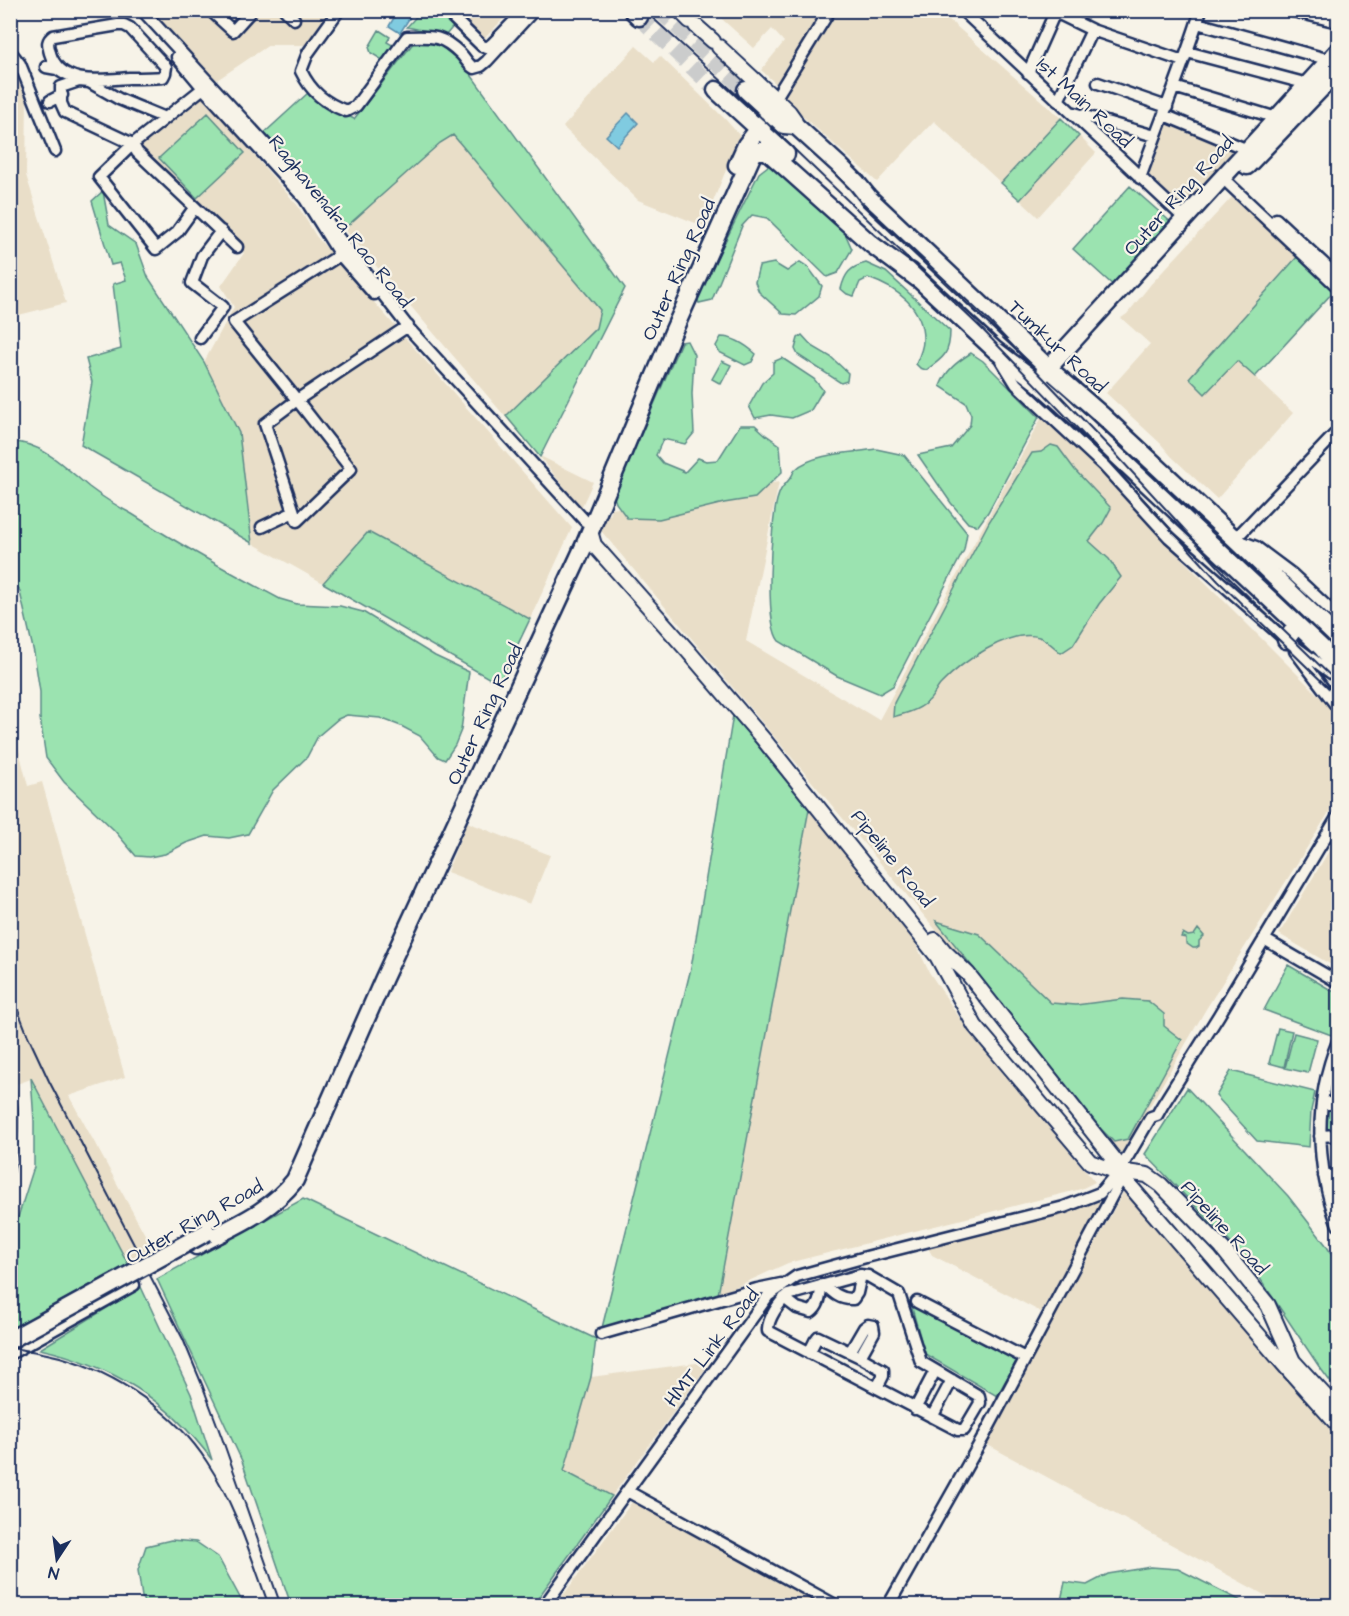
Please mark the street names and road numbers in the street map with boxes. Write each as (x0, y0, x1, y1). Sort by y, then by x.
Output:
street label: 1st Main Road (1030, 51, 1139, 155)
street label: Raghavendra Rao Road (261, 129, 419, 315)
street label: Outer Ring Road (1117, 129, 1241, 263)
street label: Outer Ring Road (635, 194, 724, 345)
street label: Tumkur Road (1002, 294, 1113, 400)
street label: Outer Ring Road (440, 639, 531, 790)
street label: Pipeline Road (844, 804, 940, 914)
street label: Outer Ring Road (121, 1173, 269, 1272)
street label: Pipeline Road (1174, 1174, 1274, 1281)
street label: HMT Link Road (658, 1282, 766, 1413)

